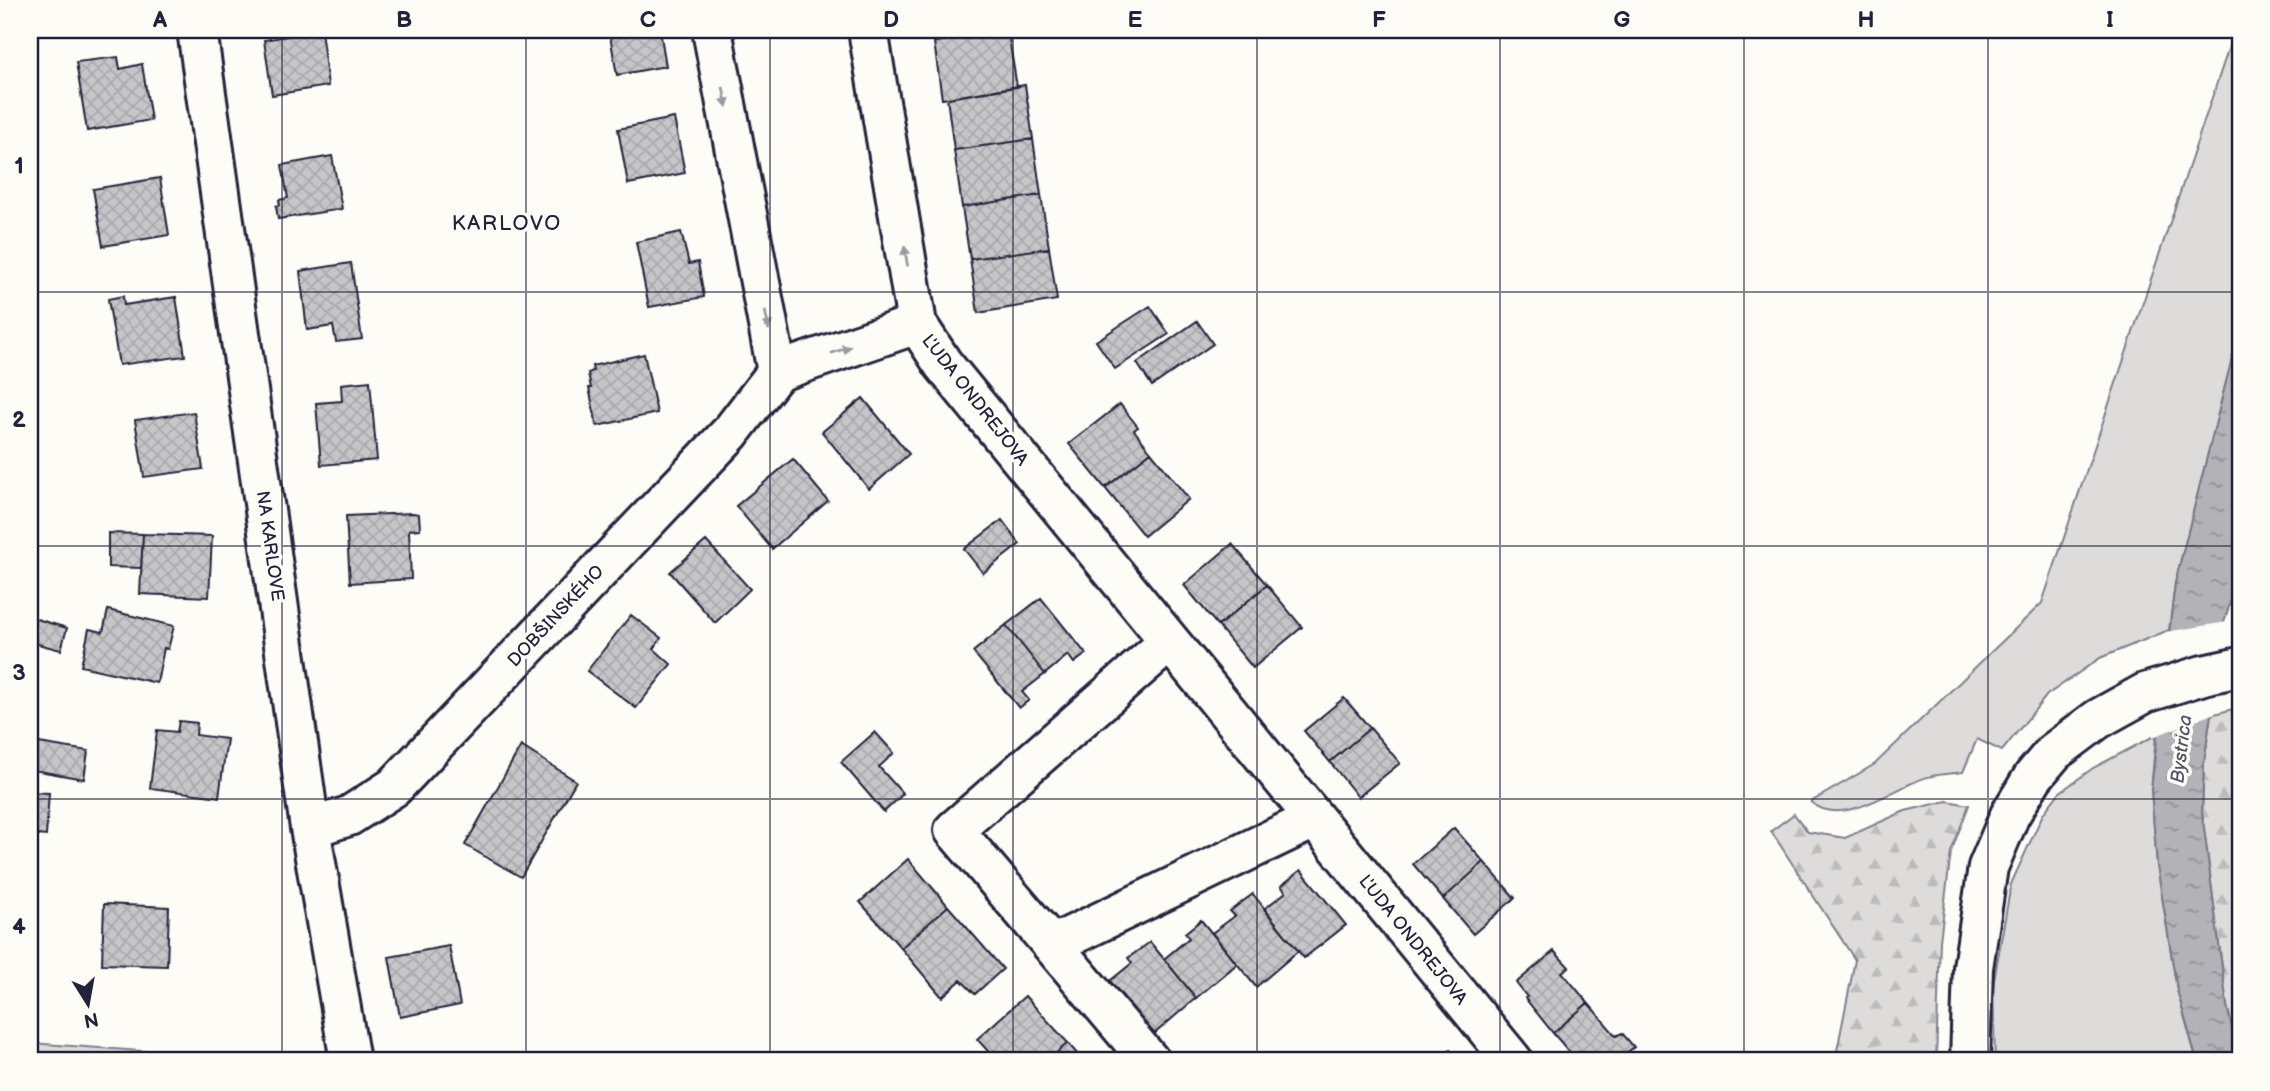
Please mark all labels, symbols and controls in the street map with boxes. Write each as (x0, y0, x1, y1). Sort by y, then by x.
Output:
text: A (152, 6, 168, 34)
text: B (396, 6, 412, 34)
text: C (640, 6, 656, 34)
text: D (883, 6, 899, 34)
text: E (1128, 6, 1143, 34)
text: F (1372, 6, 1386, 34)
text: G (1614, 6, 1631, 34)
text: H (1857, 6, 1875, 34)
text: I (2106, 6, 2114, 34)
one-way arrow (720, 86, 731, 108)
text: 1 (14, 152, 24, 180)
district label: KARLOVO (452, 211, 562, 236)
one-way arrow (900, 245, 911, 267)
one-way arrow (762, 309, 773, 331)
street label: ĽUDA ONDREJOVA (917, 330, 1033, 470)
one-way arrow (831, 344, 852, 355)
text: 2 (12, 406, 26, 434)
street label: NA KARLOVE (252, 490, 288, 603)
street label: DOBŠINSKÉHO (502, 560, 608, 671)
text: 3 (12, 659, 26, 687)
water label: Bystrica (2166, 714, 2198, 784)
street label: ĽUDA ONDREJOVA (1354, 871, 1472, 1009)
text: 4 (12, 913, 26, 941)
north arrow (52, 968, 122, 1038)
text: N (82, 1007, 100, 1032)

